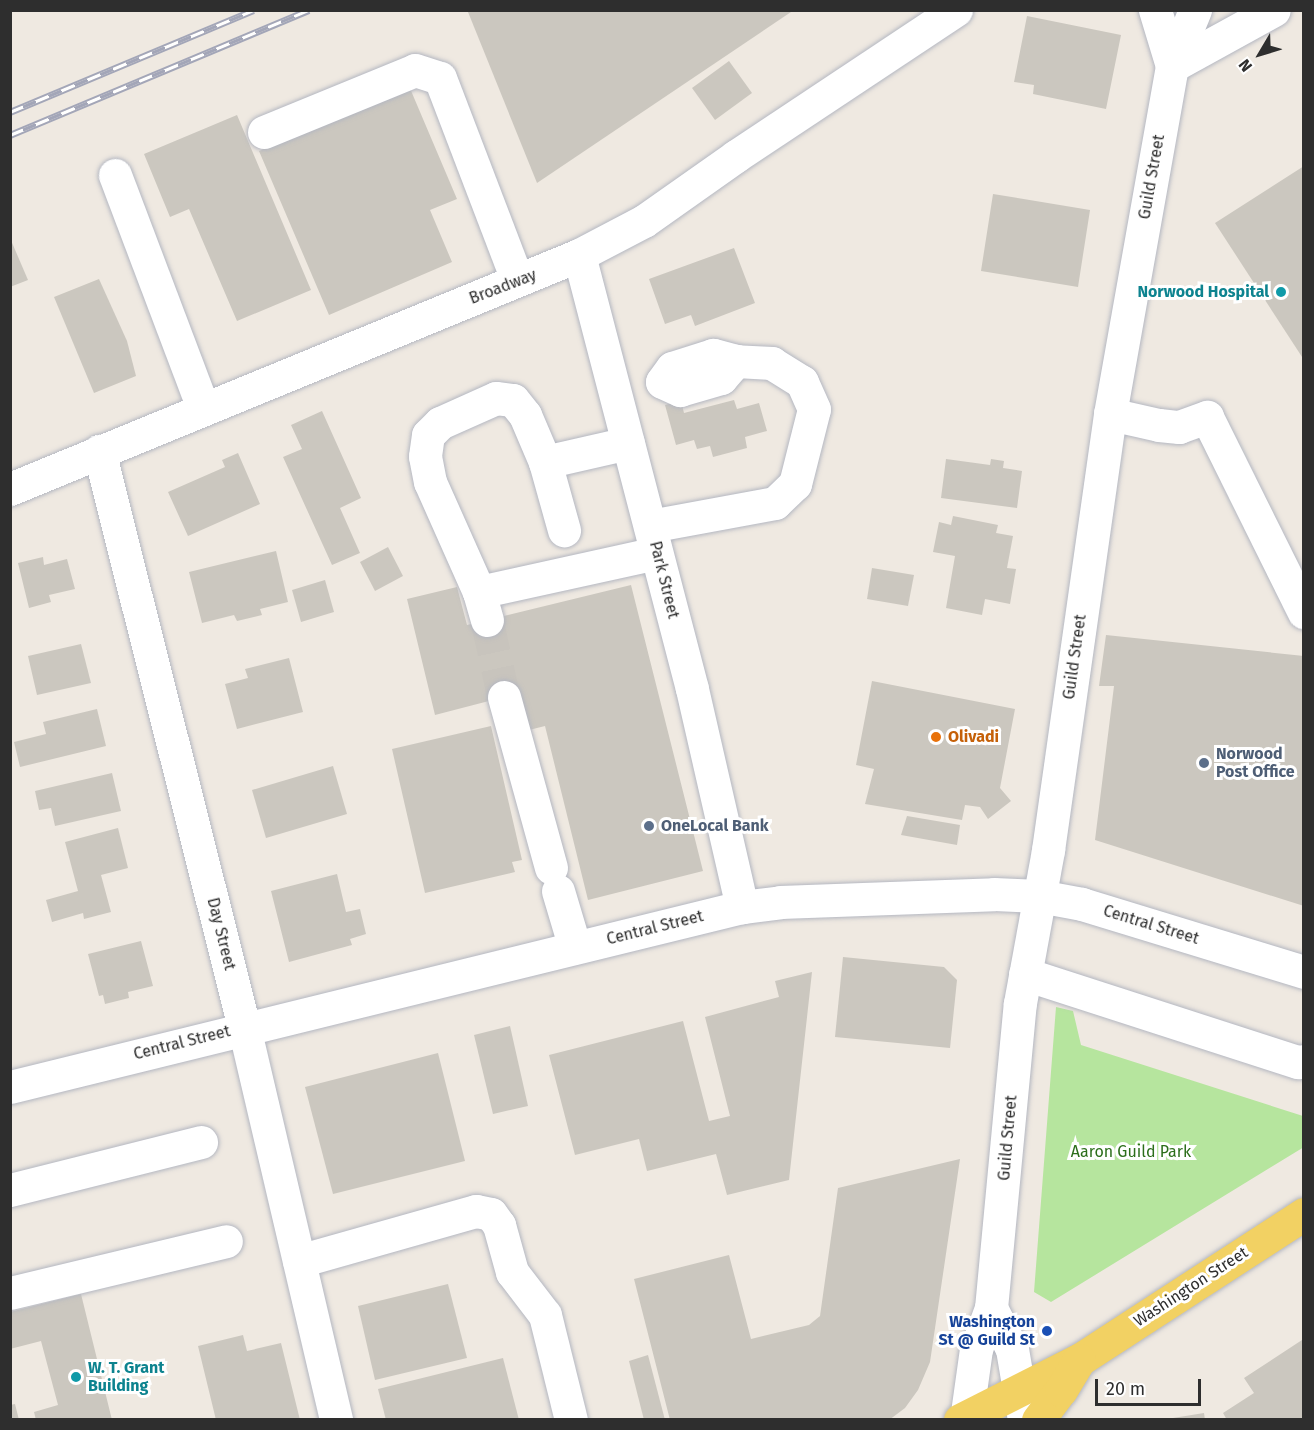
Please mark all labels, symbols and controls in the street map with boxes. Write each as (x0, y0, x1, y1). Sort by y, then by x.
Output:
north arrow (1230, 24, 1290, 84)
text: N (1235, 55, 1256, 75)
street label: Guild Street (1135, 133, 1169, 221)
street label: Broadway (467, 265, 539, 309)
place label: Norwood Hospital (1137, 282, 1269, 302)
marker: Norwood Hospital (1274, 285, 1288, 299)
street label: Park Street (645, 539, 683, 621)
street label: Guild Street (1060, 613, 1090, 701)
place label: Olivadi (948, 727, 999, 747)
marker: Olivadi (929, 730, 943, 744)
place label: Norwood Post Office (1216, 744, 1295, 782)
marker: Norwood Post Office (1197, 756, 1211, 770)
place label: OneLocal Bank (661, 816, 769, 836)
marker: OneLocal Bank (642, 819, 656, 833)
street label: Day Street (203, 896, 239, 972)
street label: Central Street (1101, 901, 1201, 949)
street label: Central Street (605, 907, 705, 949)
street label: Central Street (132, 1022, 232, 1064)
street label: Guild Street (995, 1094, 1021, 1182)
park label: Aaron Guild Park (1071, 1142, 1191, 1162)
street label: Washington Street (1130, 1243, 1252, 1331)
place label: Washington St @ Guild St (938, 1312, 1035, 1350)
marker: Washington St @ Guild St (1040, 1324, 1054, 1338)
place label: W. T. Grant Building (88, 1358, 164, 1396)
scale bar (1098, 1367, 1204, 1405)
marker: W. T. Grant Building (69, 1370, 83, 1384)
text: 20 m (1106, 1378, 1145, 1400)

